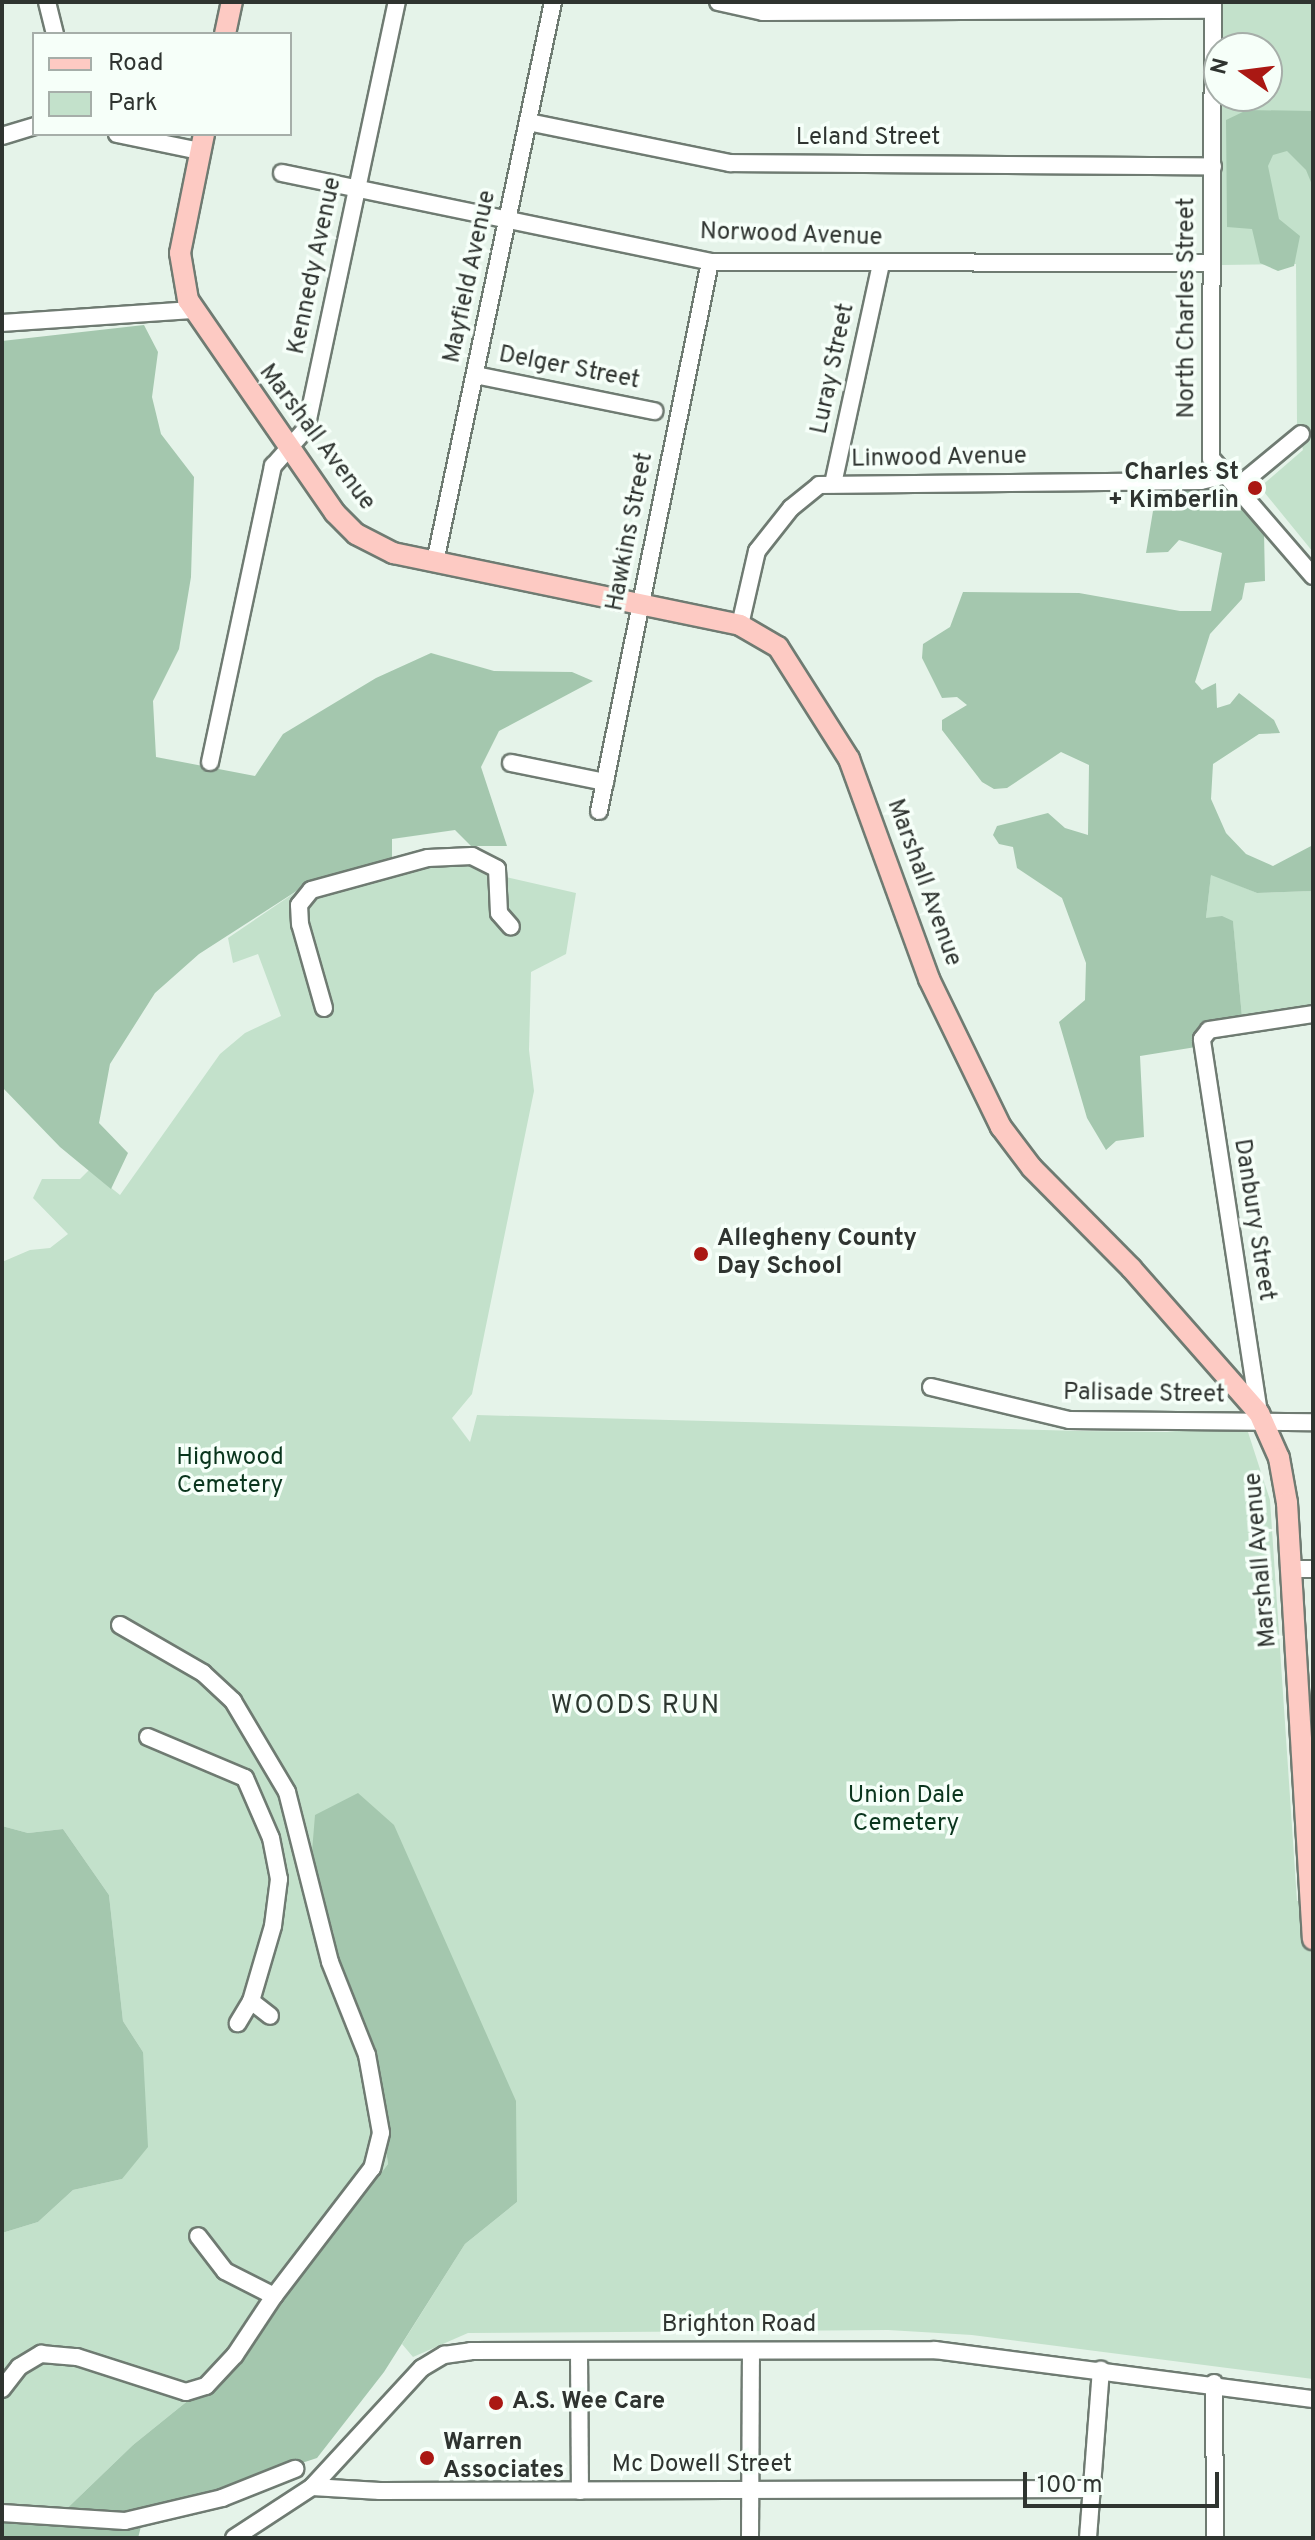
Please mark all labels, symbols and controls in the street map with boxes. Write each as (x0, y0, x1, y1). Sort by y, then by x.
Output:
legend (32, 32, 292, 136)
north arrow (1203, 32, 1283, 112)
text: Road (108, 49, 164, 79)
text: N (1206, 56, 1236, 77)
text: Park (108, 89, 158, 119)
street label: Leland Street (796, 125, 940, 153)
street label: Kennedy Avenue (283, 174, 349, 358)
street label: Mayfield Avenue (439, 188, 503, 366)
street label: North Charles Street (1174, 198, 1202, 418)
street label: Norwood Avenue (699, 218, 883, 254)
street label: Luray Street (806, 301, 862, 437)
street label: Delger Street (496, 341, 642, 397)
street label: Marshall Avenue (251, 359, 381, 517)
street label: Linwood Avenue (850, 443, 1028, 475)
street label: Hawkins Street (602, 450, 660, 614)
place label: Charles St + Kimberlin (1108, 460, 1239, 516)
marker: Charles St + Kimberlin (1246, 479, 1264, 497)
street label: Marshall Avenue (879, 795, 967, 971)
street label: Danbury Street (1226, 1137, 1280, 1303)
place label: Allegheny County Day School (717, 1226, 917, 1282)
marker: Allegheny County Day School (692, 1245, 710, 1263)
street label: Palisade Street (1063, 1379, 1225, 1411)
park label: Highwood Cemetery (176, 1445, 284, 1501)
street label: Marshall Avenue (1240, 1471, 1284, 1649)
district label: WOODS RUN (551, 1691, 721, 1723)
park label: Union Dale Cemetery (848, 1783, 964, 1839)
street label: Brighton Road (662, 2312, 816, 2340)
place label: A.S. Wee Care (512, 2389, 665, 2417)
marker: A.S. Wee Care (487, 2394, 505, 2412)
place label: Warren Associates (443, 2430, 564, 2486)
marker: Warren Associates (418, 2449, 436, 2467)
street label: Mc Dowell Street (612, 2452, 792, 2480)
scale bar (1027, 2456, 1223, 2506)
text: 100 m (1037, 2471, 1103, 2501)

